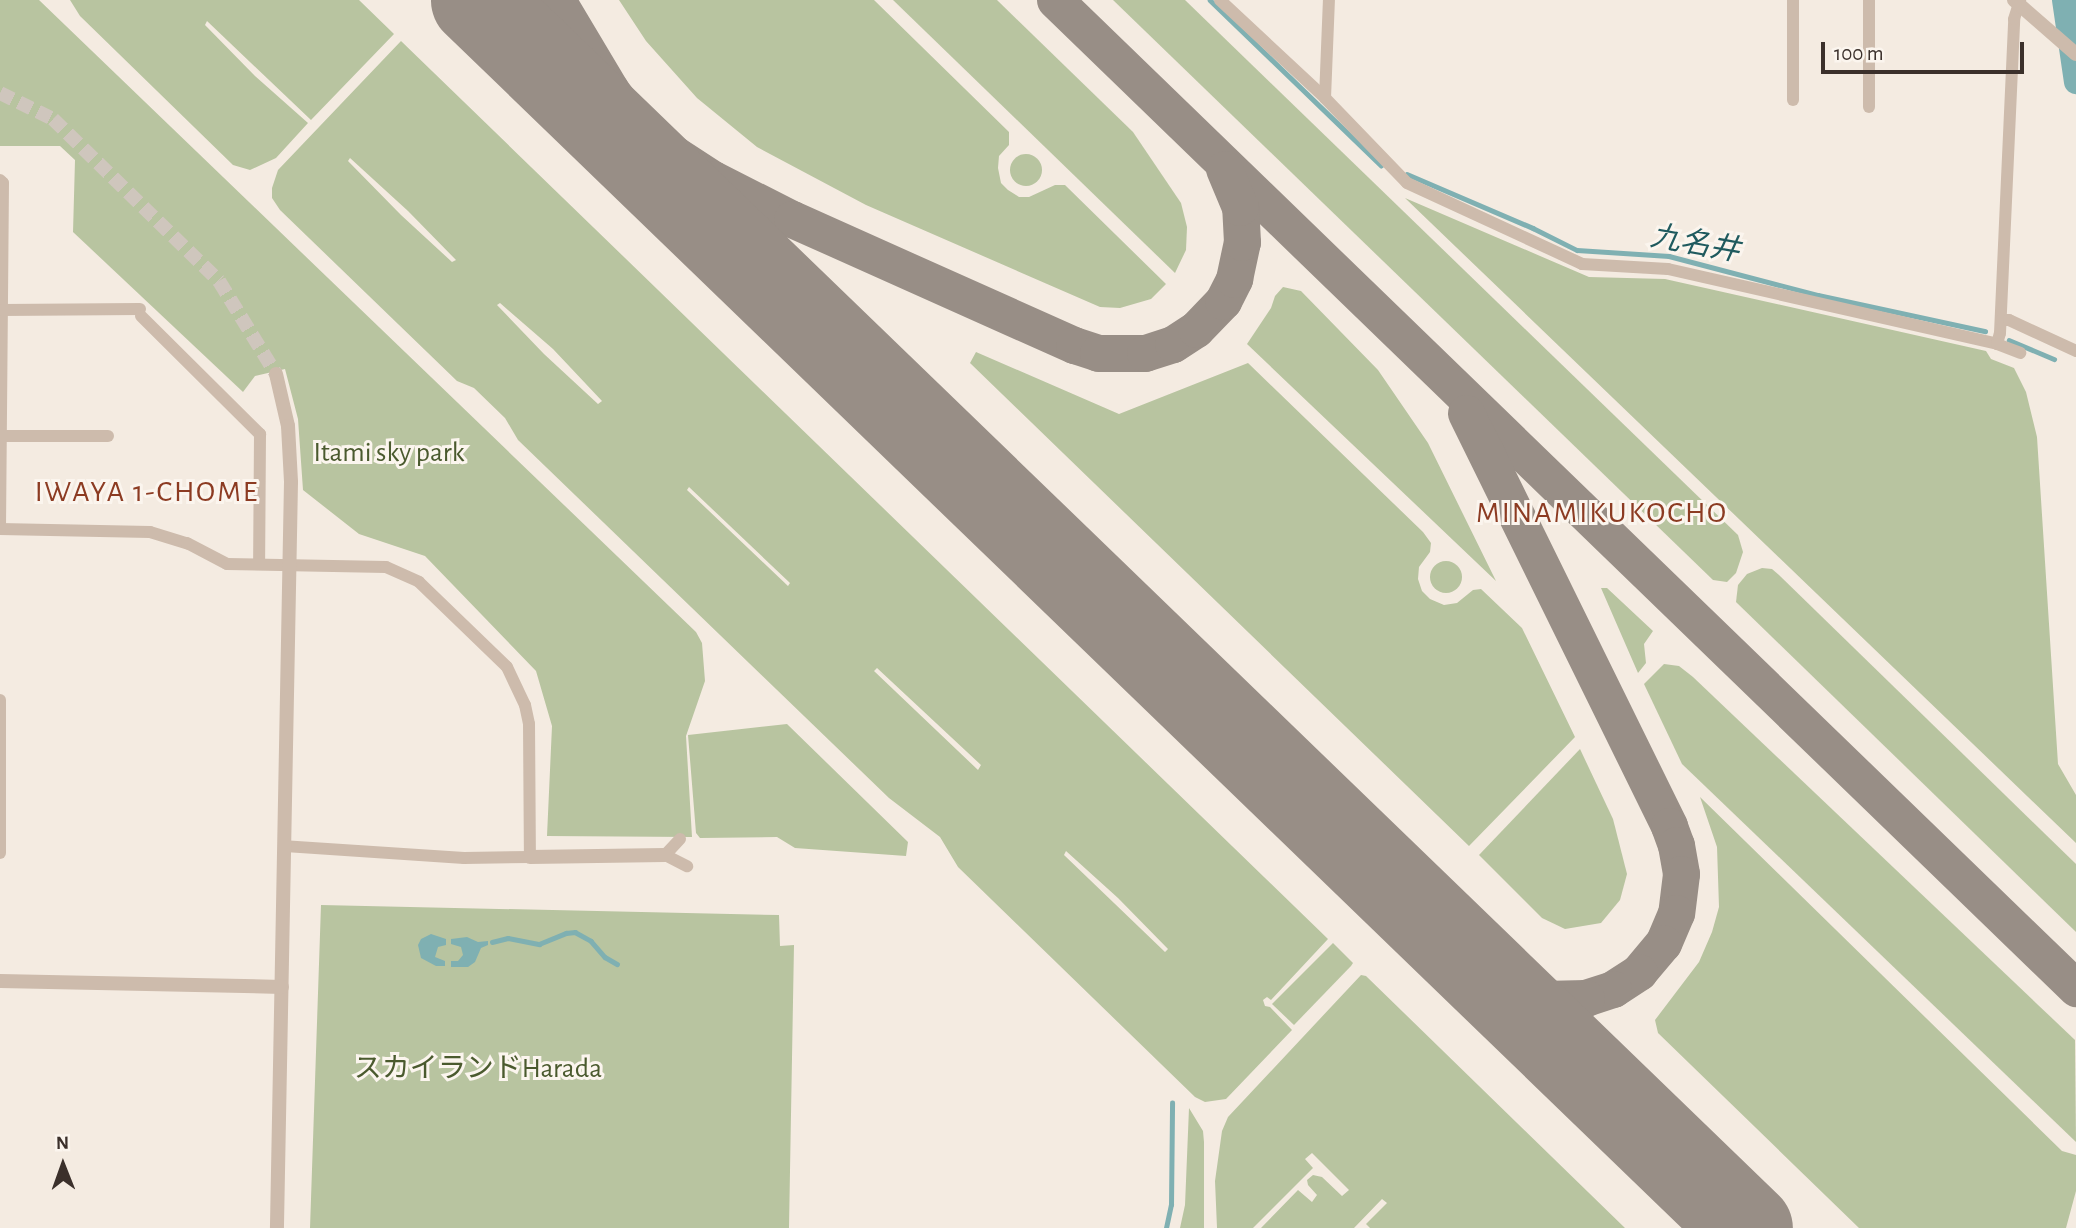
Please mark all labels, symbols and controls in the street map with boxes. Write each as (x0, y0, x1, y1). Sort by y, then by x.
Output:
scale bar (1824, 28, 2027, 72)
text: 100 m (1834, 43, 1884, 64)
water label: 九名井 (1648, 218, 1742, 270)
park label: Itami sky park (313, 436, 465, 470)
district label: IWAYA 1-CHOME (36, 474, 258, 510)
district label: MINAMIKUKOCHO (1478, 495, 1726, 531)
park label: スカイランドHarada (354, 1052, 602, 1086)
north arrow (28, 1130, 98, 1200)
text: N (56, 1134, 69, 1153)

